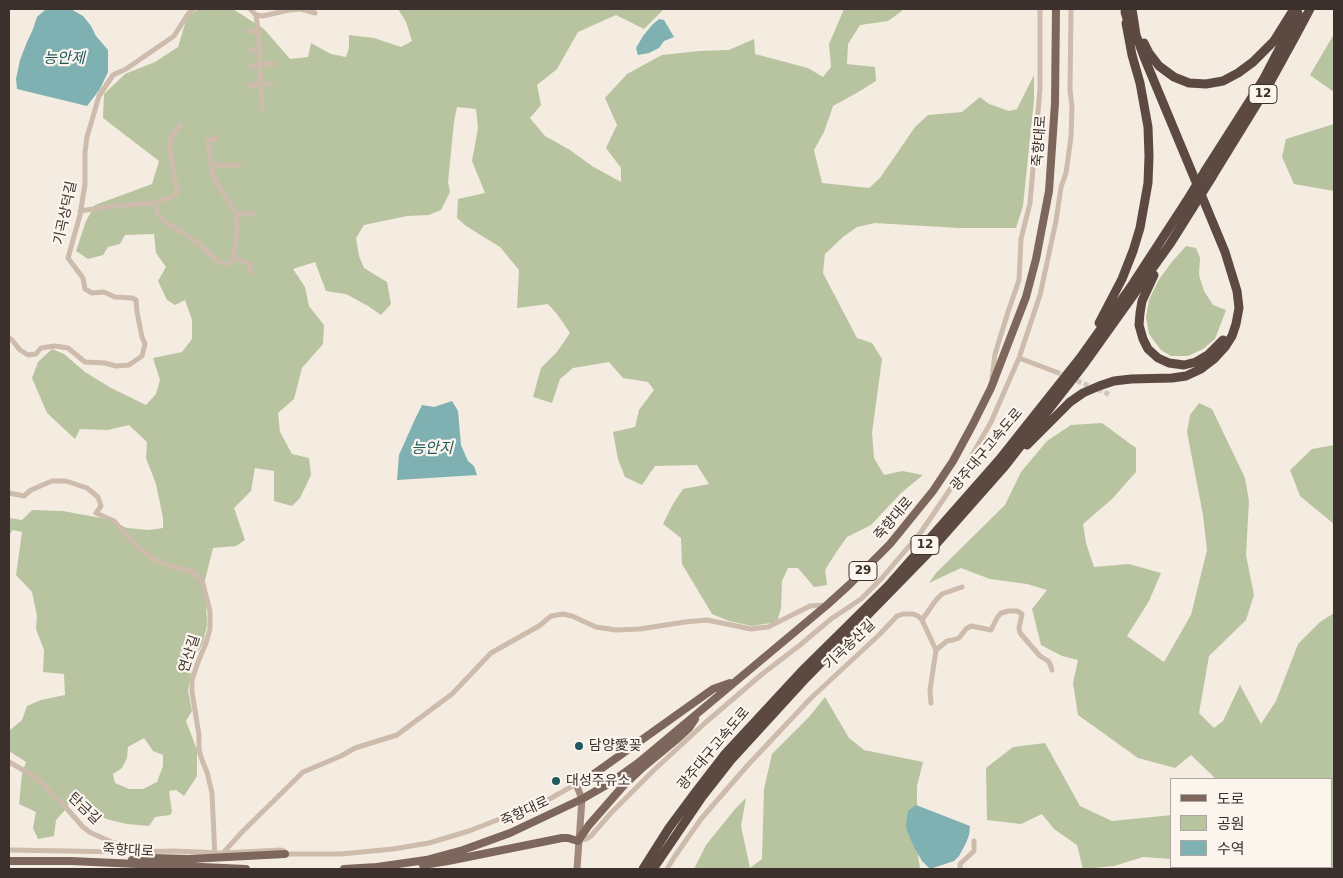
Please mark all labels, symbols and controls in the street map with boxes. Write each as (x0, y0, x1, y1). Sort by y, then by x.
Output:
water label: 능안제 (43, 50, 85, 68)
road number: 12 (1249, 85, 1277, 104)
street label: 죽향대로 (1030, 115, 1050, 167)
street label: 기곡상덕길 (51, 180, 81, 246)
street label: 광주대구고속도로 (947, 405, 1027, 495)
water label: 능안지 (411, 440, 453, 458)
street label: 죽향대로 (871, 494, 917, 544)
road number: 12 (911, 536, 939, 554)
road number: 29 (849, 562, 877, 580)
street label: 기곡송산길 (821, 617, 879, 673)
street label: 연산길 (176, 633, 204, 675)
street label: 광주대구고속도로 (674, 704, 754, 794)
place label: 담양愛꽂 (589, 738, 642, 754)
marker: 담양愛꽂 (573, 740, 585, 752)
place label: 대성주유소 (566, 773, 630, 789)
marker: 대성주유소 (550, 775, 562, 787)
legend (1170, 778, 1333, 868)
street label: 탄금길 (64, 790, 104, 828)
text: 도로 (1217, 790, 1245, 808)
street label: 죽향대로 (498, 794, 552, 830)
text: 공원 (1217, 815, 1245, 833)
text: 수역 (1217, 840, 1245, 858)
street label: 죽향대로 (102, 841, 154, 861)

